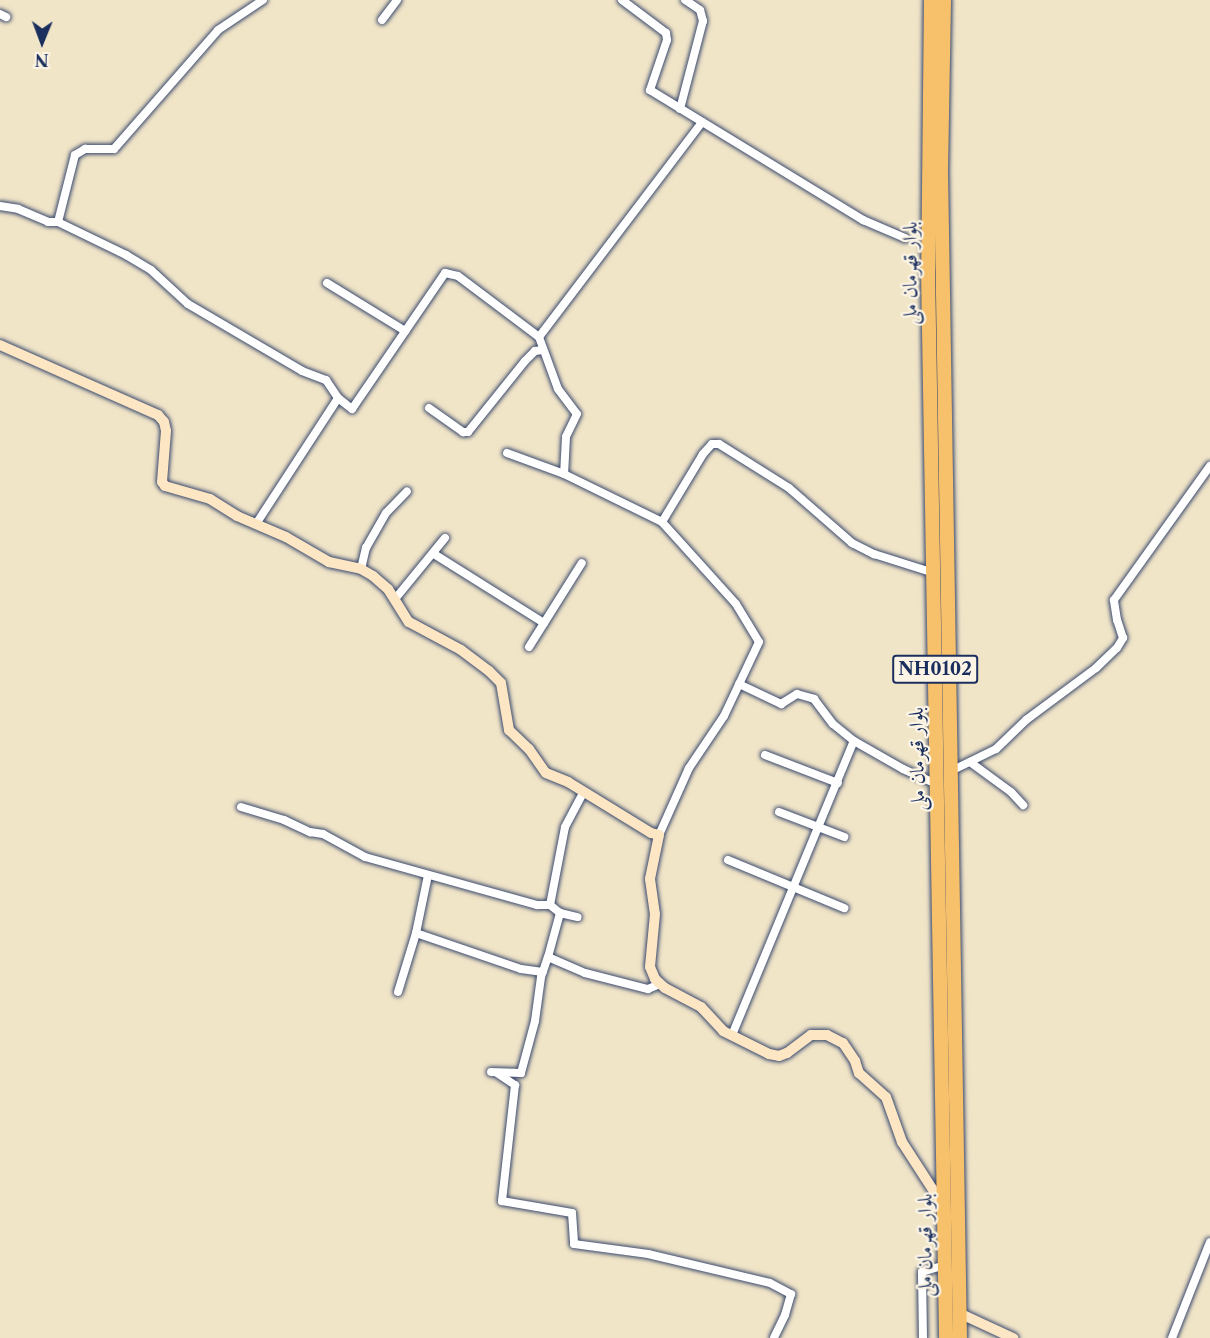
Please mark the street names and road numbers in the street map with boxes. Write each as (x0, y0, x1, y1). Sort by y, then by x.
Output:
street label: بلوار قهرمان ملی (898, 221, 922, 325)
road number: NH0102 (892, 654, 978, 684)
street label: بلوار قهرمان ملی (904, 707, 930, 811)
street label: بلوار قهرمان ملی (913, 1193, 937, 1297)

